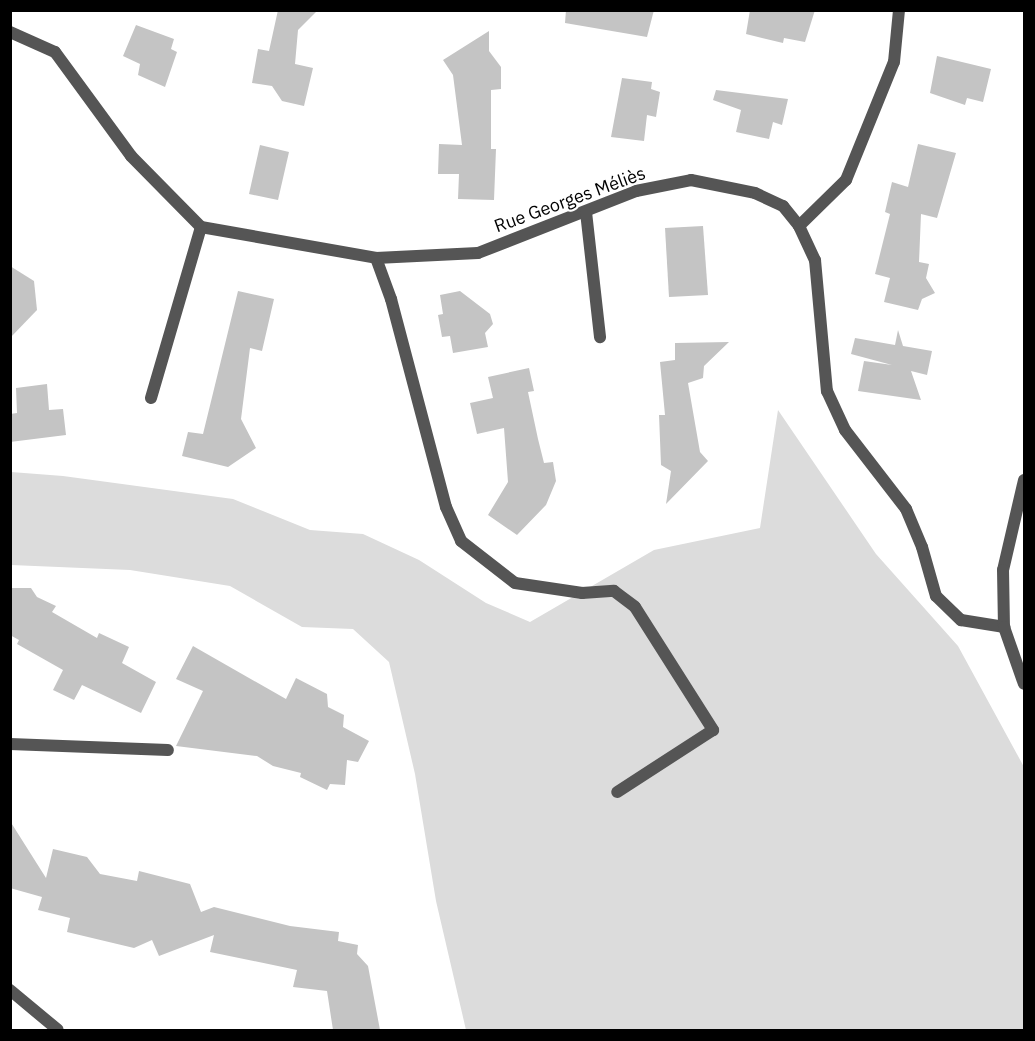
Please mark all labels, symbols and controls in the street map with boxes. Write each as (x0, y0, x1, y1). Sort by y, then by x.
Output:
street label: Rue Georges Méliès (491, 163, 649, 237)

